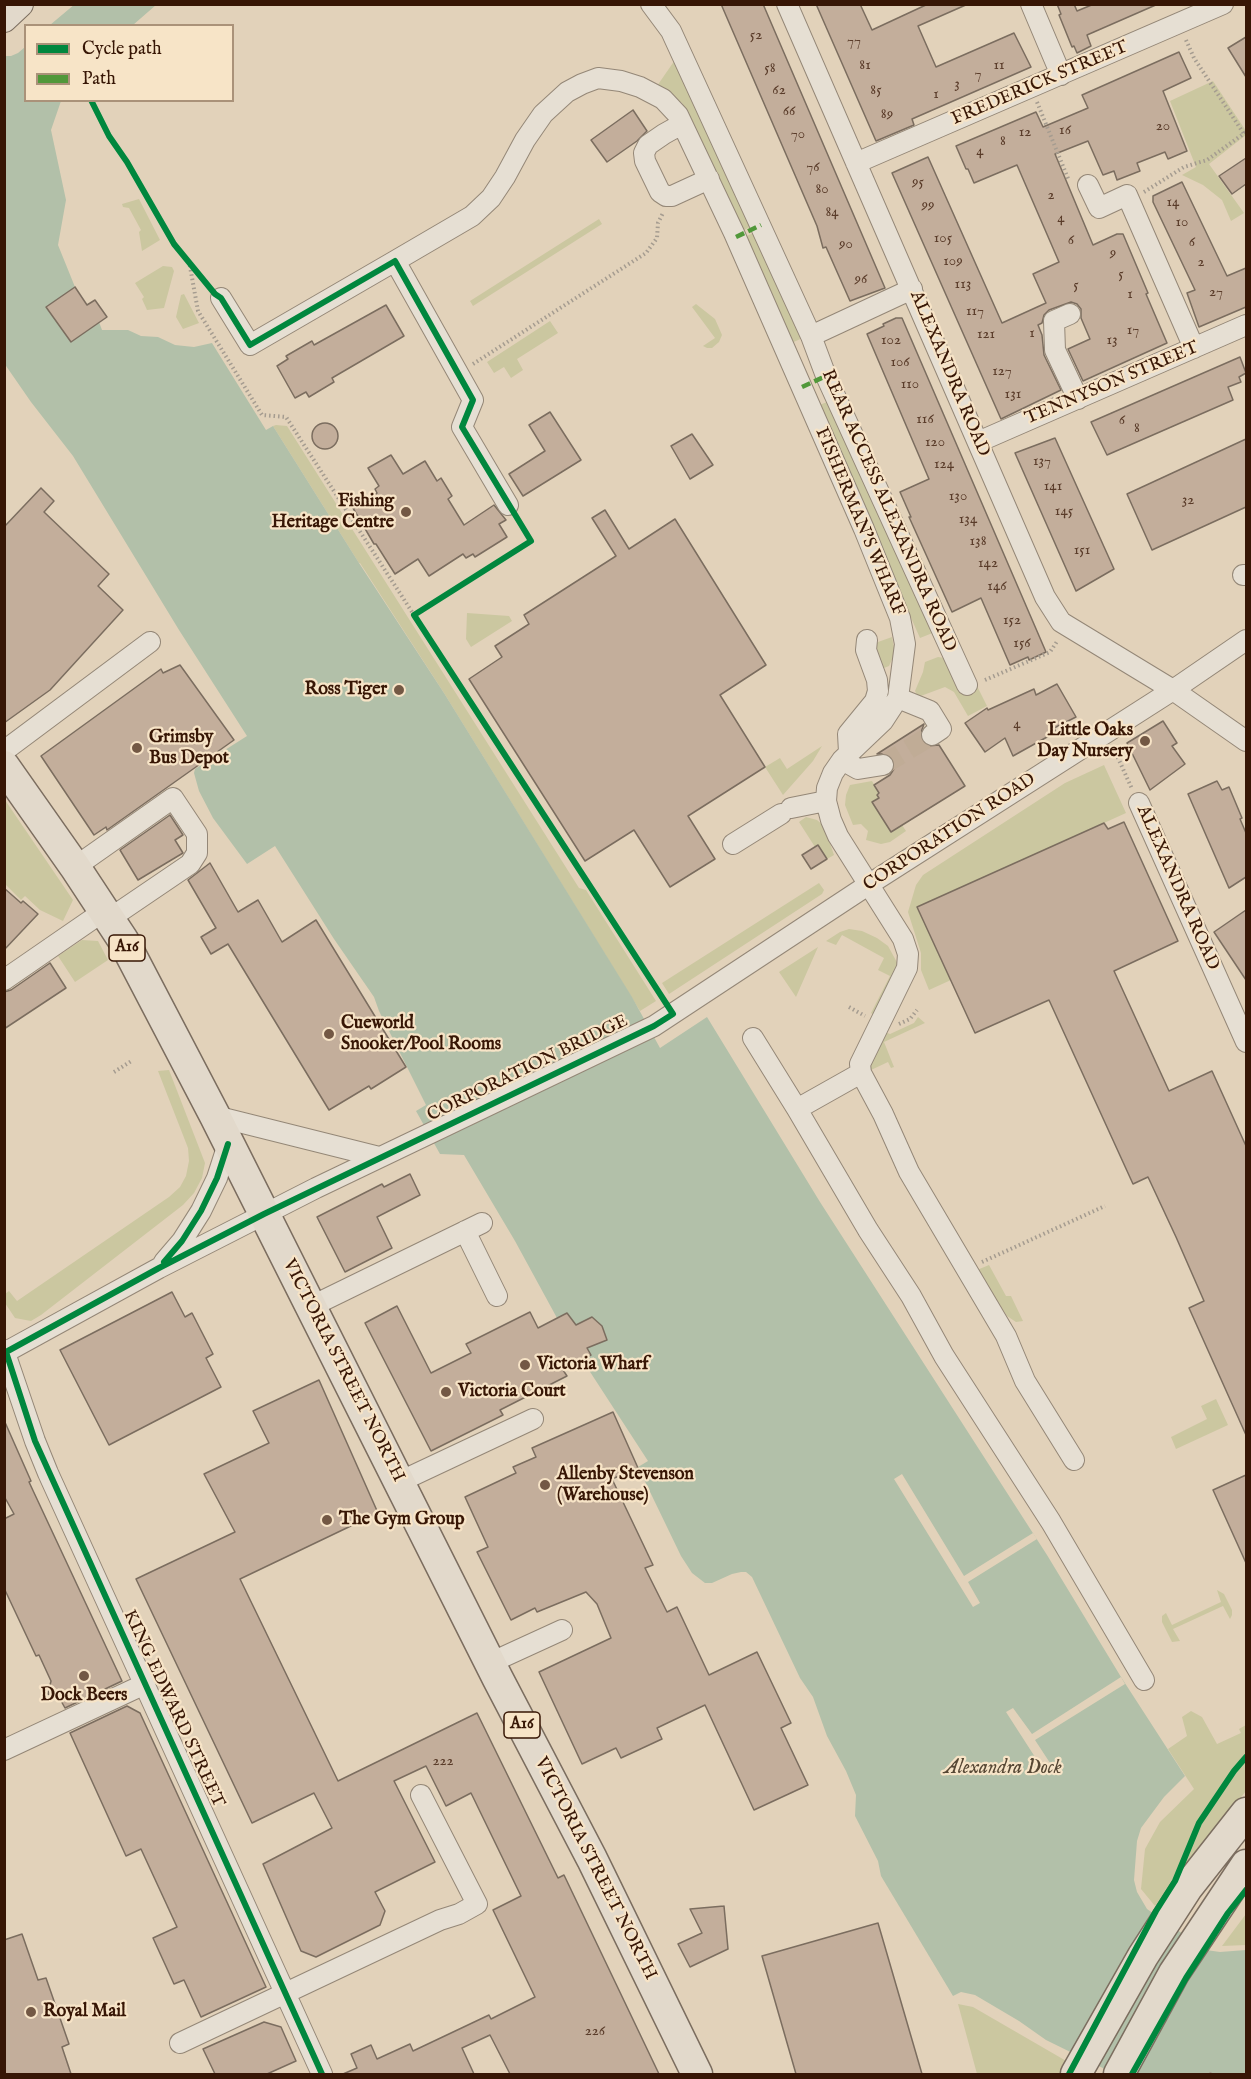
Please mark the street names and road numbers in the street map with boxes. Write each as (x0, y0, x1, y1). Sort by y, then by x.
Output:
street label: FREDERICK STREET (949, 37, 1131, 131)
street label: ALEXANDRA ROAD (904, 288, 994, 460)
street label: TENNYSON STREET (1022, 338, 1202, 430)
street label: REAR ACCESS ALEXANDRA ROAD (816, 367, 960, 655)
street label: FISHERMAN'S WHARF (809, 425, 909, 619)
street label: CORPORATION ROAD (860, 769, 1040, 897)
street label: ALEXANDRA ROAD (1131, 802, 1223, 974)
road number: A16 (109, 935, 145, 961)
street label: CORPORATION BRIDGE (424, 1011, 632, 1127)
street label: VICTORIA STREET NORTH (277, 1256, 409, 1486)
street label: KING EDWARD STREET (118, 1607, 228, 1811)
road number: A16 (504, 1712, 540, 1738)
street label: VICTORIA STREET NORTH (529, 1754, 661, 1984)

